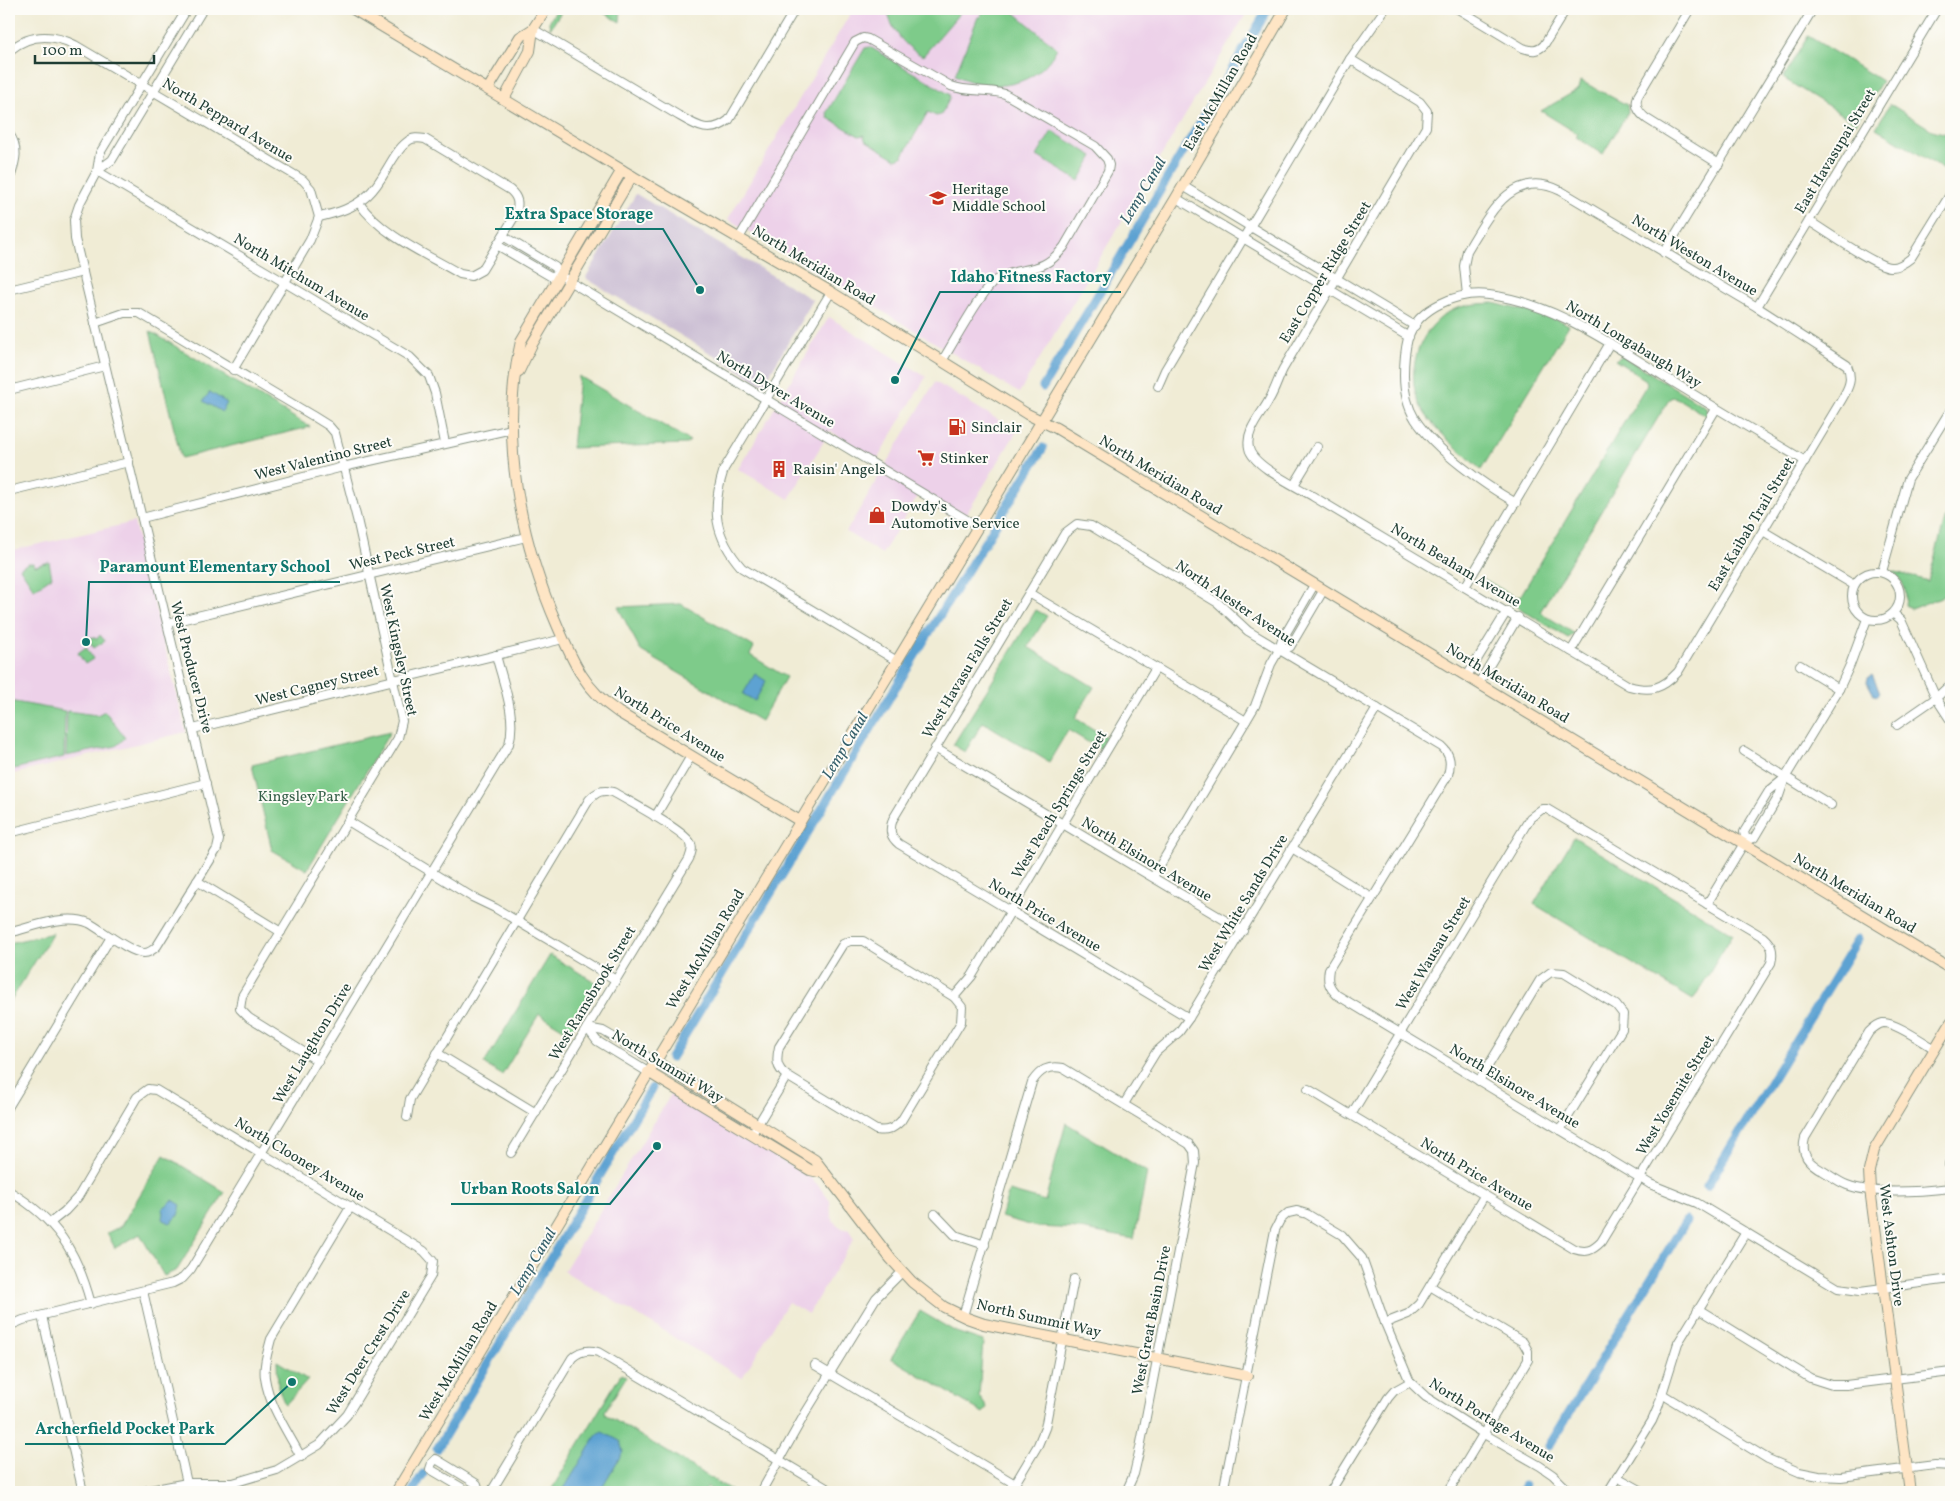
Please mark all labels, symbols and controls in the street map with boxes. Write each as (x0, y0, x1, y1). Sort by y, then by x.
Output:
street label: East McMillan Road (1179, 30, 1263, 155)
scale bar (35, 32, 154, 64)
text: 100 m (42, 41, 82, 62)
street label: North Peppard Avenue (158, 74, 297, 169)
street label: East Havasupai Street (1791, 85, 1882, 218)
water label: Lemp Canal (1115, 153, 1172, 229)
place label: Heritage Middle School (952, 180, 1046, 218)
school or university icon: Heritage Middle School (928, 188, 948, 208)
callout: Extra Space Storage (495, 198, 663, 229)
street label: East Copper Ridge Street (1275, 198, 1377, 348)
text: Extra Space Storage (505, 204, 653, 226)
street label: North Weston Avenue (1627, 210, 1761, 302)
street label: North Meridian Road (748, 221, 879, 311)
street label: North Mitchum Avenue (229, 229, 373, 327)
callout: Idaho Fitness Factory (940, 261, 1121, 292)
text: Idaho Fitness Factory (951, 267, 1111, 289)
street label: North Longabaugh Way (1561, 296, 1705, 394)
street label: North Dyver Avenue (712, 347, 838, 434)
fuel station icon: Sinclair (947, 417, 967, 437)
place label: Sinclair (971, 418, 1022, 439)
street label: North Meridian Road (1095, 431, 1226, 521)
street label: West Valentino Street (252, 432, 394, 487)
supermarket icon: Stinker (916, 448, 936, 468)
place label: Stinker (940, 449, 988, 470)
street label: East Kaibab Trail Street (1704, 454, 1801, 596)
building icon: Raisin' Angels (769, 459, 789, 479)
place label: Raisin' Angels (793, 460, 886, 481)
place label: Dowdy's Automotive Service (891, 497, 1020, 535)
shop icon: Dowdy's Automotive Service (867, 505, 887, 525)
street label: North Beaham Avenue (1386, 519, 1524, 613)
street label: West Peck Street (347, 532, 457, 577)
callout: Paramount Elementary School (89, 551, 340, 582)
street label: North Alester Avenue (1171, 556, 1300, 653)
text: Paramount Elementary School (100, 557, 331, 579)
street label: West Kingsley Street (373, 582, 422, 718)
street label: West Havasu Falls Street (918, 595, 1019, 743)
street label: West Producer Drive (164, 599, 217, 736)
street label: North Meridian Road (1442, 639, 1573, 729)
street label: West Cagney Street (253, 661, 381, 712)
street label: North Price Avenue (609, 682, 729, 768)
water label: Lemp Canal (817, 708, 874, 784)
street label: West Peach Springs Street (1008, 727, 1113, 883)
park label: Kingsley Park (258, 787, 348, 808)
street label: North Elsinore Avenue (1077, 813, 1216, 908)
street label: West White Sands Drive (1195, 831, 1294, 977)
street label: North Meridian Road (1789, 849, 1920, 939)
street label: North Price Avenue (984, 874, 1104, 958)
street label: West McMillan Road (662, 886, 751, 1014)
street label: West Wausau Street (1392, 893, 1477, 1015)
street label: West Ramsbrook Street (545, 922, 642, 1065)
street label: West Laughton Drive (269, 979, 358, 1108)
street label: North Summit Way (607, 1025, 727, 1109)
street label: West Yosemite Street (1632, 1032, 1721, 1160)
street label: North Elsinore Avenue (1445, 1040, 1584, 1135)
street label: North Clooney Avenue (230, 1113, 368, 1208)
street label: North Price Avenue (1416, 1133, 1536, 1217)
callout: Urban Roots Salon (451, 1173, 610, 1204)
text: Urban Roots Salon (460, 1179, 600, 1201)
street label: West Ashton Drive (1873, 1183, 1908, 1308)
water label: Lemp Canal (505, 1224, 562, 1300)
street label: West Great Basin Drive (1128, 1244, 1177, 1397)
street label: West Deer Crest Drive (322, 1286, 416, 1420)
street label: North Summit Way (974, 1295, 1103, 1344)
street label: West McMillan Road (415, 1298, 504, 1426)
street label: North Portage Avenue (1424, 1374, 1558, 1469)
callout: Archerfield Pocket Park (25, 1413, 225, 1444)
text: Archerfield Pocket Park (35, 1419, 215, 1441)

